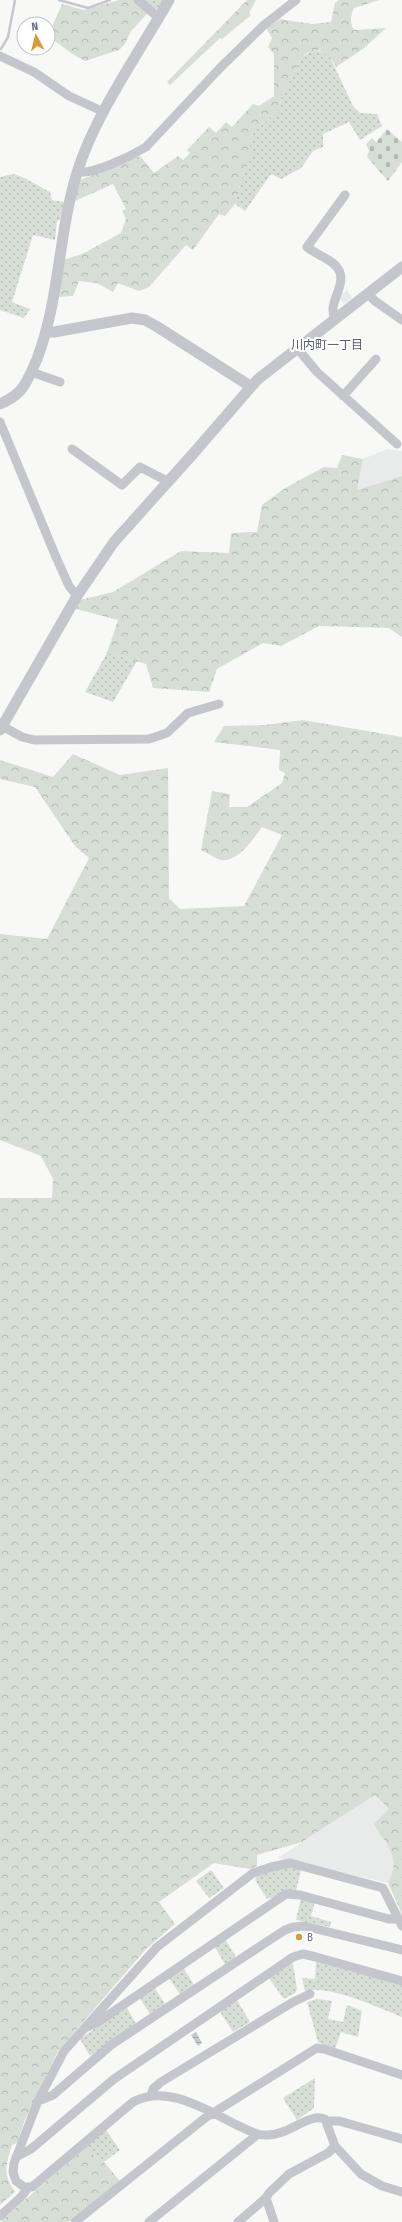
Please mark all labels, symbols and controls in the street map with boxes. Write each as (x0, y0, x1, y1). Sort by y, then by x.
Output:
north arrow (16, 16, 56, 56)
text: N (31, 20, 39, 33)
district label: 川内町一丁目 (291, 338, 363, 352)
place label: B (307, 1931, 313, 1944)
marker: B (294, 1932, 304, 1942)

